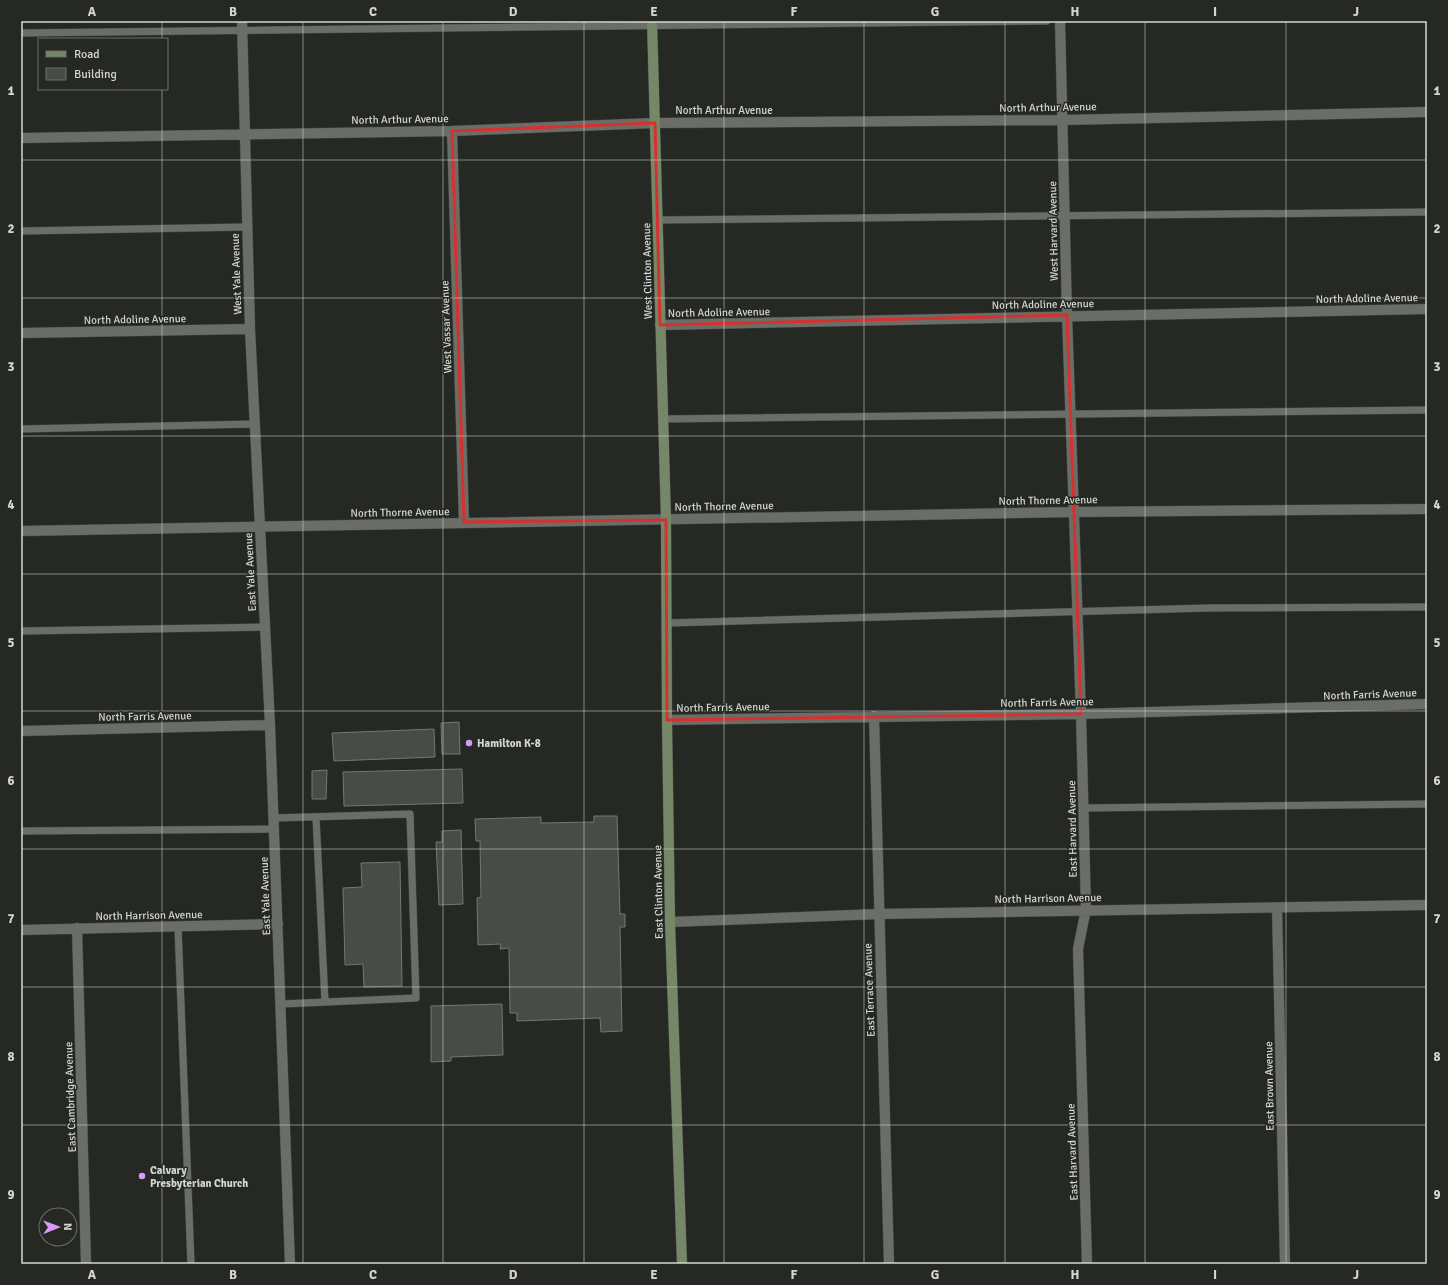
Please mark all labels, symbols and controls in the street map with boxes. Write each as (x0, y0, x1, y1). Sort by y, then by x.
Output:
text: A (88, 4, 97, 20)
text: B (229, 4, 237, 20)
text: C (369, 4, 377, 20)
text: D (509, 4, 518, 20)
text: E (650, 4, 658, 20)
text: F (791, 4, 798, 20)
text: G (931, 4, 939, 20)
text: H (1071, 4, 1079, 20)
text: I (1213, 4, 1217, 20)
text: J (1353, 4, 1359, 20)
legend (38, 38, 168, 90)
text: Road (74, 47, 100, 62)
text: Building (74, 67, 117, 82)
text: 1 (7, 83, 15, 99)
text: 1 (1433, 83, 1441, 99)
street label: North Arthur Avenue (999, 100, 1097, 115)
street label: North Arthur Avenue (675, 104, 773, 117)
street label: North Arthur Avenue (351, 112, 449, 127)
street label: West Harvard Avenue (1046, 181, 1061, 281)
text: 2 (7, 221, 15, 237)
text: 2 (1433, 221, 1441, 237)
street label: West Clinton Avenue (640, 223, 655, 319)
street label: West Yale Avenue (229, 233, 244, 315)
street label: West Vassar Avenue (438, 280, 455, 374)
street label: North Adoline Avenue (1316, 291, 1418, 306)
street label: North Adoline Avenue (992, 297, 1094, 312)
street label: North Adoline Avenue (668, 305, 770, 320)
street label: North Adoline Avenue (84, 312, 186, 327)
text: 3 (7, 359, 15, 375)
text: 3 (1433, 359, 1441, 375)
street label: North Thorne Avenue (998, 493, 1098, 508)
text: 4 (7, 497, 15, 513)
text: 4 (1433, 497, 1441, 513)
street label: North Thorne Avenue (674, 499, 774, 514)
street label: North Thorne Avenue (350, 505, 450, 520)
street label: East Yale Avenue (242, 532, 259, 612)
text: 5 (7, 635, 15, 651)
text: 5 (1433, 635, 1441, 651)
street label: North Farris Avenue (1323, 686, 1417, 703)
street label: North Farris Avenue (1000, 695, 1094, 710)
street label: North Farris Avenue (676, 700, 770, 715)
street label: North Farris Avenue (98, 709, 192, 724)
place label: Hamilton K-8 (477, 737, 541, 750)
marker: Hamilton K-8 (464, 738, 474, 748)
text: 6 (7, 773, 15, 789)
text: 6 (1433, 773, 1441, 789)
street label: East Harvard Avenue (1065, 780, 1080, 878)
street label: East Clinton Avenue (651, 845, 666, 939)
street label: East Yale Avenue (258, 856, 273, 936)
street label: North Harrison Avenue (994, 891, 1102, 906)
street label: North Harrison Avenue (95, 908, 203, 923)
text: 7 (7, 911, 15, 927)
text: 7 (1433, 911, 1441, 927)
street label: East Terrace Avenue (861, 943, 878, 1037)
street label: East Cambridge Avenue (62, 1041, 79, 1153)
street label: East Brown Avenue (1262, 1041, 1277, 1131)
text: 8 (7, 1049, 15, 1065)
text: 8 (1433, 1049, 1441, 1065)
street label: East Harvard Avenue (1064, 1103, 1081, 1201)
place label: Calvary Presbyterian Church (150, 1164, 248, 1190)
marker: Calvary Presbyterian Church (137, 1171, 147, 1181)
text: 9 (7, 1187, 15, 1203)
text: 9 (1433, 1187, 1441, 1203)
north arrow (38, 1207, 78, 1247)
text: N (61, 1223, 74, 1231)
text: A (88, 1267, 97, 1283)
text: B (229, 1267, 237, 1283)
text: C (369, 1267, 377, 1283)
text: D (509, 1267, 518, 1283)
text: E (650, 1267, 658, 1283)
text: F (791, 1267, 798, 1283)
text: G (931, 1267, 939, 1283)
text: H (1071, 1267, 1079, 1283)
text: I (1213, 1267, 1217, 1283)
text: J (1353, 1267, 1359, 1283)

